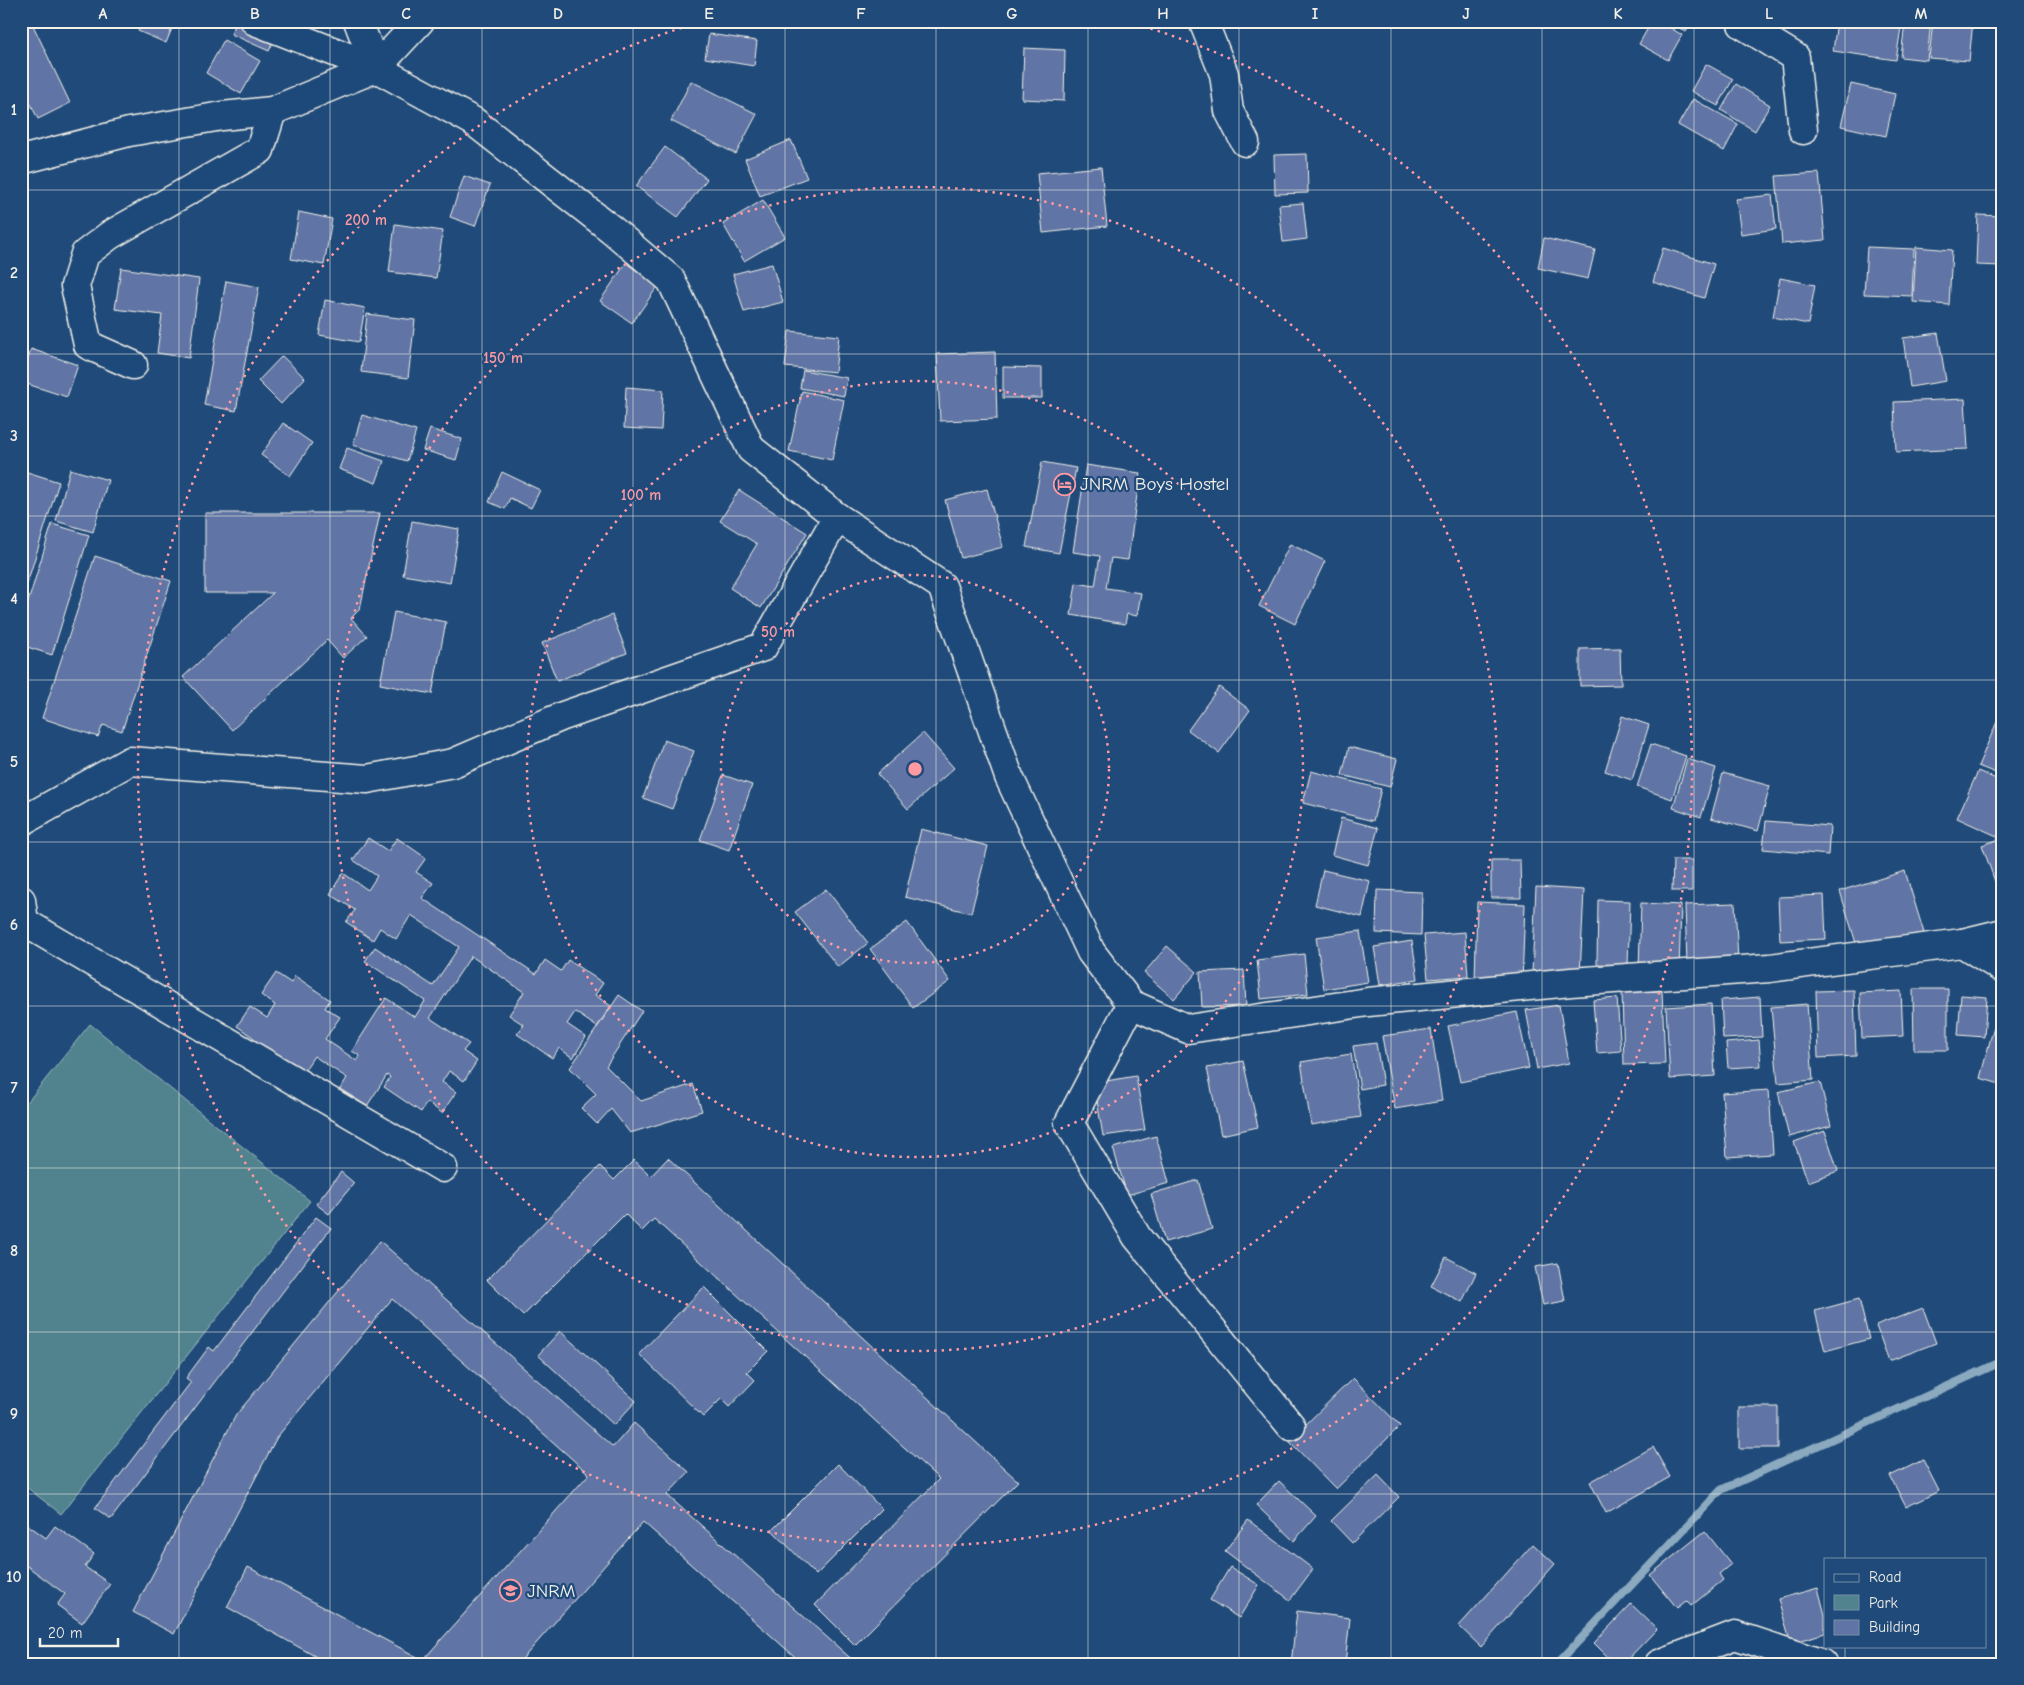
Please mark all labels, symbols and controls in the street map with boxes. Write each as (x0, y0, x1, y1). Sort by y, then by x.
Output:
text: A (99, 5, 108, 23)
text: B (250, 5, 260, 23)
text: C (401, 5, 411, 23)
text: D (553, 5, 563, 23)
text: E (704, 5, 714, 23)
text: F (856, 5, 866, 23)
text: G (1006, 5, 1018, 23)
text: H (1157, 5, 1169, 23)
text: I (1312, 5, 1318, 23)
text: J (1462, 5, 1470, 23)
text: K (1613, 5, 1623, 23)
text: L (1765, 5, 1773, 23)
text: M (1915, 5, 1928, 23)
text: 1 (11, 101, 17, 119)
text: 200 m (345, 211, 387, 229)
text: 2 (10, 264, 18, 282)
text: 150 m (483, 349, 523, 367)
text: 3 (10, 427, 18, 445)
hotel icon: JNRM Boys Hostel (1052, 472, 1076, 496)
place label: JNRM Boys Hostel (1080, 473, 1229, 495)
text: 100 m (621, 486, 661, 504)
text: 4 (10, 590, 18, 608)
text: 50 m (761, 623, 795, 641)
text: 5 (10, 753, 18, 771)
centre of rings (906, 760, 924, 778)
text: 6 (10, 916, 18, 934)
text: 7 (10, 1079, 18, 1097)
text: 8 (10, 1242, 18, 1260)
text: 9 (10, 1405, 18, 1423)
legend (1824, 1558, 1986, 1648)
text: 10 (6, 1568, 22, 1586)
text: Road (1869, 1568, 1901, 1586)
school or university icon: JNRM (499, 1579, 523, 1603)
place label: JNRM (527, 1580, 576, 1602)
text: Park (1869, 1594, 1898, 1612)
scale bar (40, 1615, 118, 1647)
text: Building (1869, 1618, 1920, 1636)
text: 20 m (48, 1624, 82, 1642)

